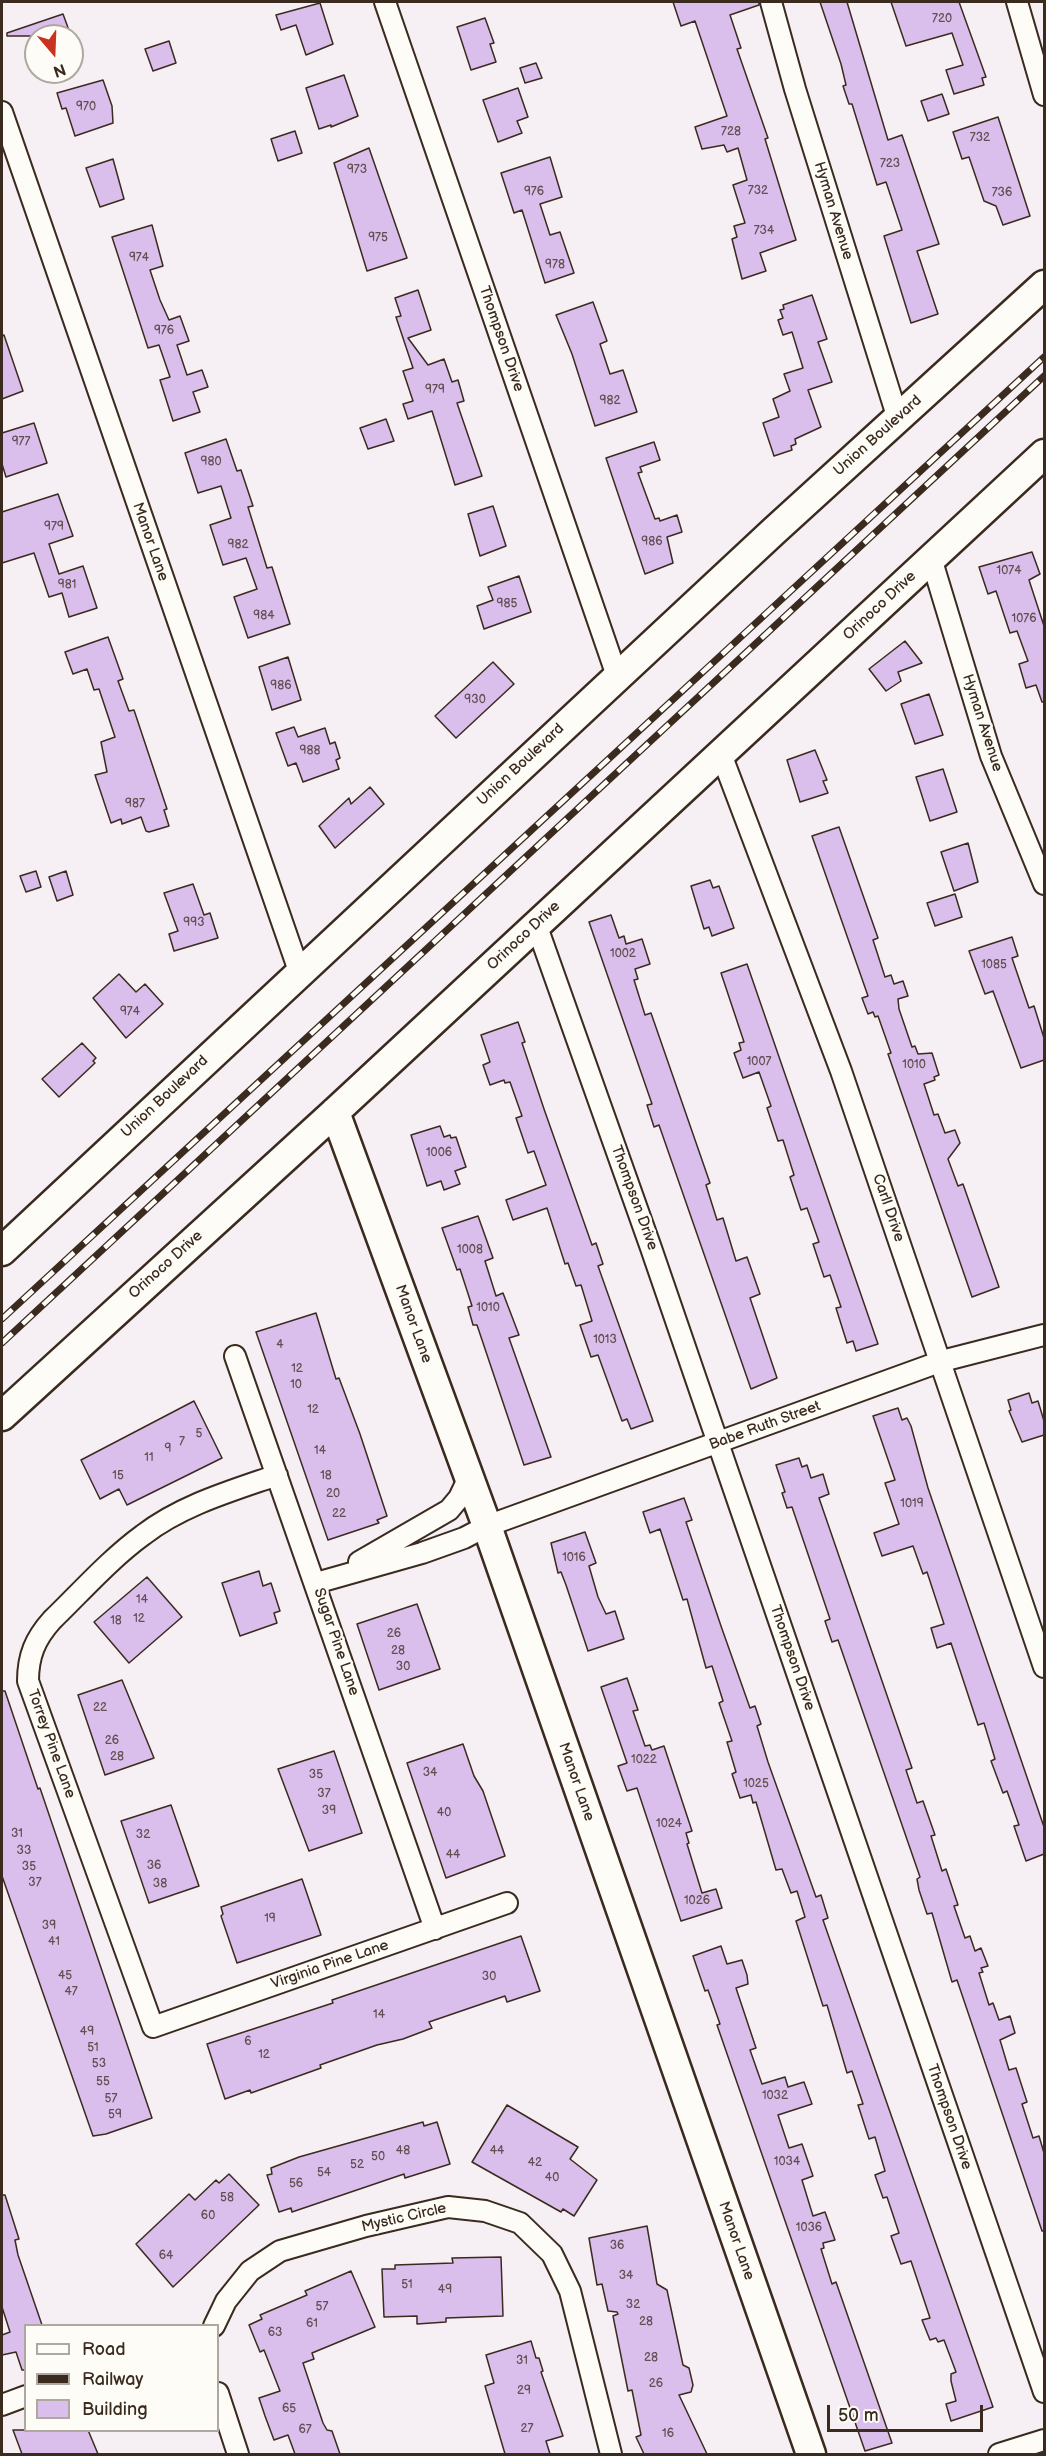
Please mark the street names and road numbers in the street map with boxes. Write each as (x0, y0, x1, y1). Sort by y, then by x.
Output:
street label: Hyman Avenue (810, 160, 856, 262)
street label: Thompson Drive (475, 284, 527, 394)
street label: Union Boulevard (830, 392, 926, 480)
street label: Manor Lane (128, 500, 172, 584)
street label: Orinoco Drive (840, 568, 920, 644)
street label: Hyman Avenue (958, 672, 1006, 774)
street label: Union Boulevard (474, 720, 568, 810)
street label: Orinoco Drive (484, 898, 564, 974)
street label: Union Boulevard (118, 1052, 212, 1142)
street label: Thompson Drive (607, 1143, 661, 1253)
street label: Carll Drive (868, 1172, 908, 1244)
street label: Orinoco Drive (125, 1227, 207, 1303)
street label: Manor Lane (391, 1282, 435, 1366)
street label: Babe Ruth Street (707, 1397, 823, 1455)
street label: Sugar Pine Lane (309, 1586, 363, 1698)
street label: Thompson Drive (766, 1603, 818, 1713)
street label: Torrey Pine Lane (23, 1687, 79, 1801)
street label: Manor Lane (554, 1740, 598, 1824)
street label: Virginia Pine Lane (269, 1936, 391, 1994)
street label: Thompson Drive (923, 2062, 975, 2172)
street label: Mystic Circle (360, 2199, 448, 2237)
street label: Manor Lane (714, 2199, 758, 2283)

